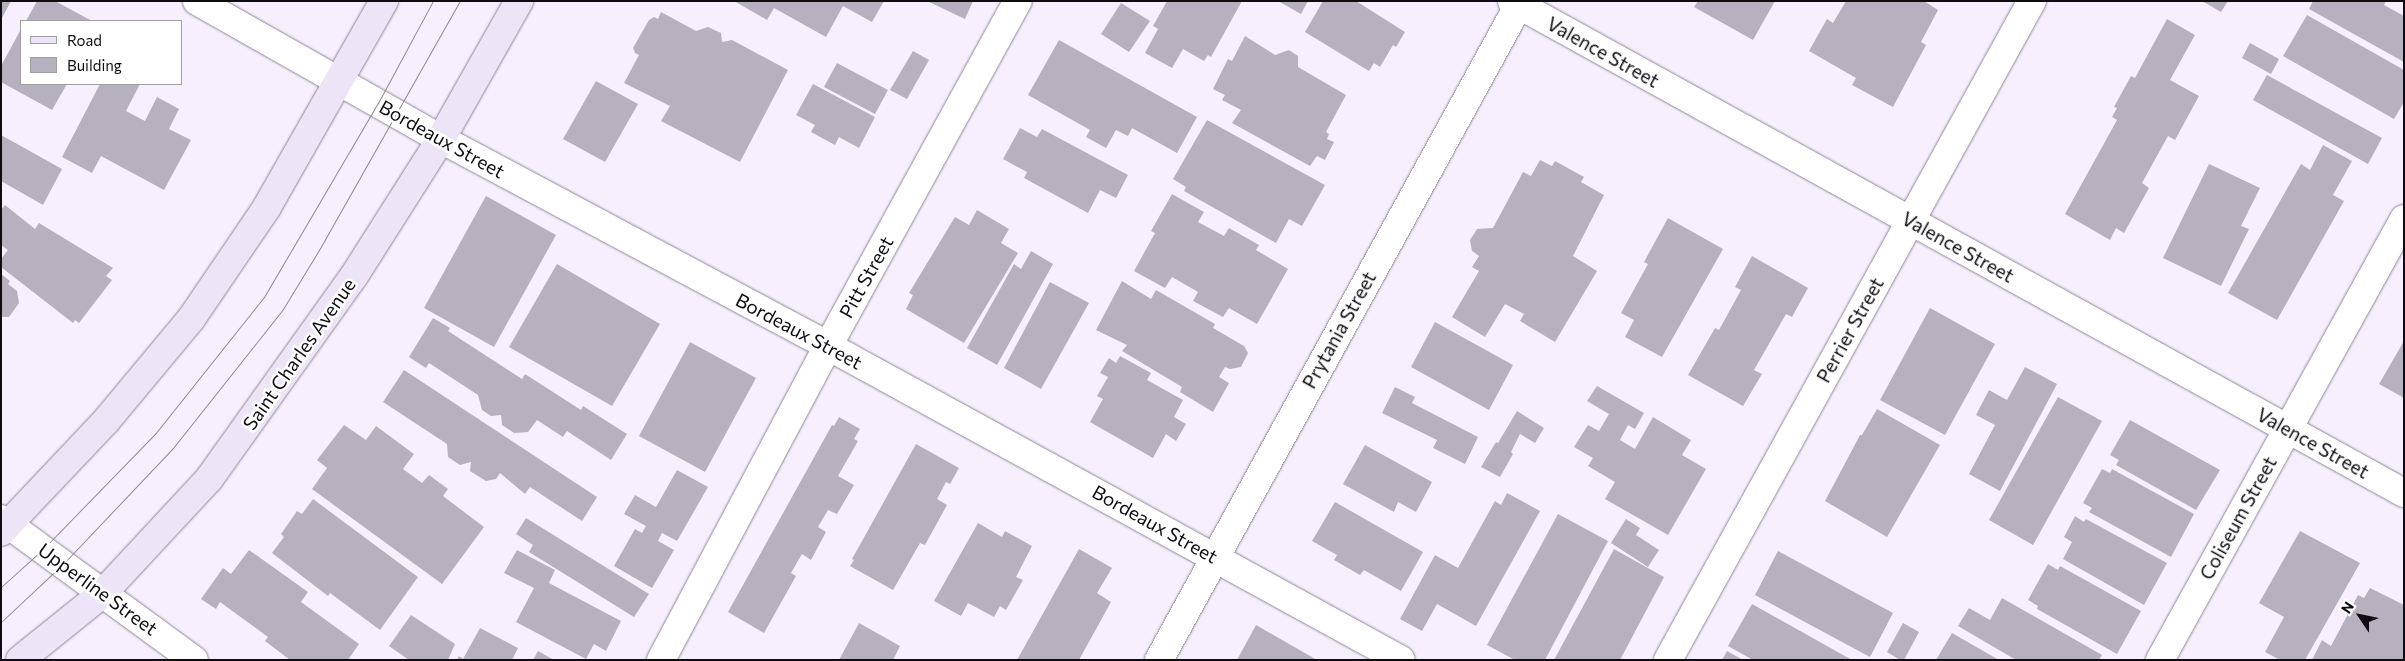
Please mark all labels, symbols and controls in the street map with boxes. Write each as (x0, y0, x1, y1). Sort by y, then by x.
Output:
street label: Valence Street (1543, 12, 1663, 92)
legend (20, 20, 182, 85)
text: Road (67, 31, 102, 49)
text: Building (67, 56, 122, 74)
street label: Bordeaux Street (375, 95, 509, 183)
street label: Valence Street (1898, 207, 2018, 287)
street label: Pitt Street (834, 232, 898, 322)
street label: Prytania Street (1297, 268, 1381, 392)
street label: Perrier Street (1812, 273, 1888, 387)
street label: Saint Charles Avenue (238, 274, 360, 434)
street label: Bordeaux Street (732, 288, 866, 374)
street label: Valence Street (2253, 403, 2373, 483)
street label: Coliseum Street (2195, 452, 2281, 584)
street label: Bordeaux Street (1088, 480, 1222, 568)
street label: Upperline Street (34, 538, 162, 640)
north arrow (2335, 591, 2385, 641)
text: N (2337, 598, 2357, 616)

